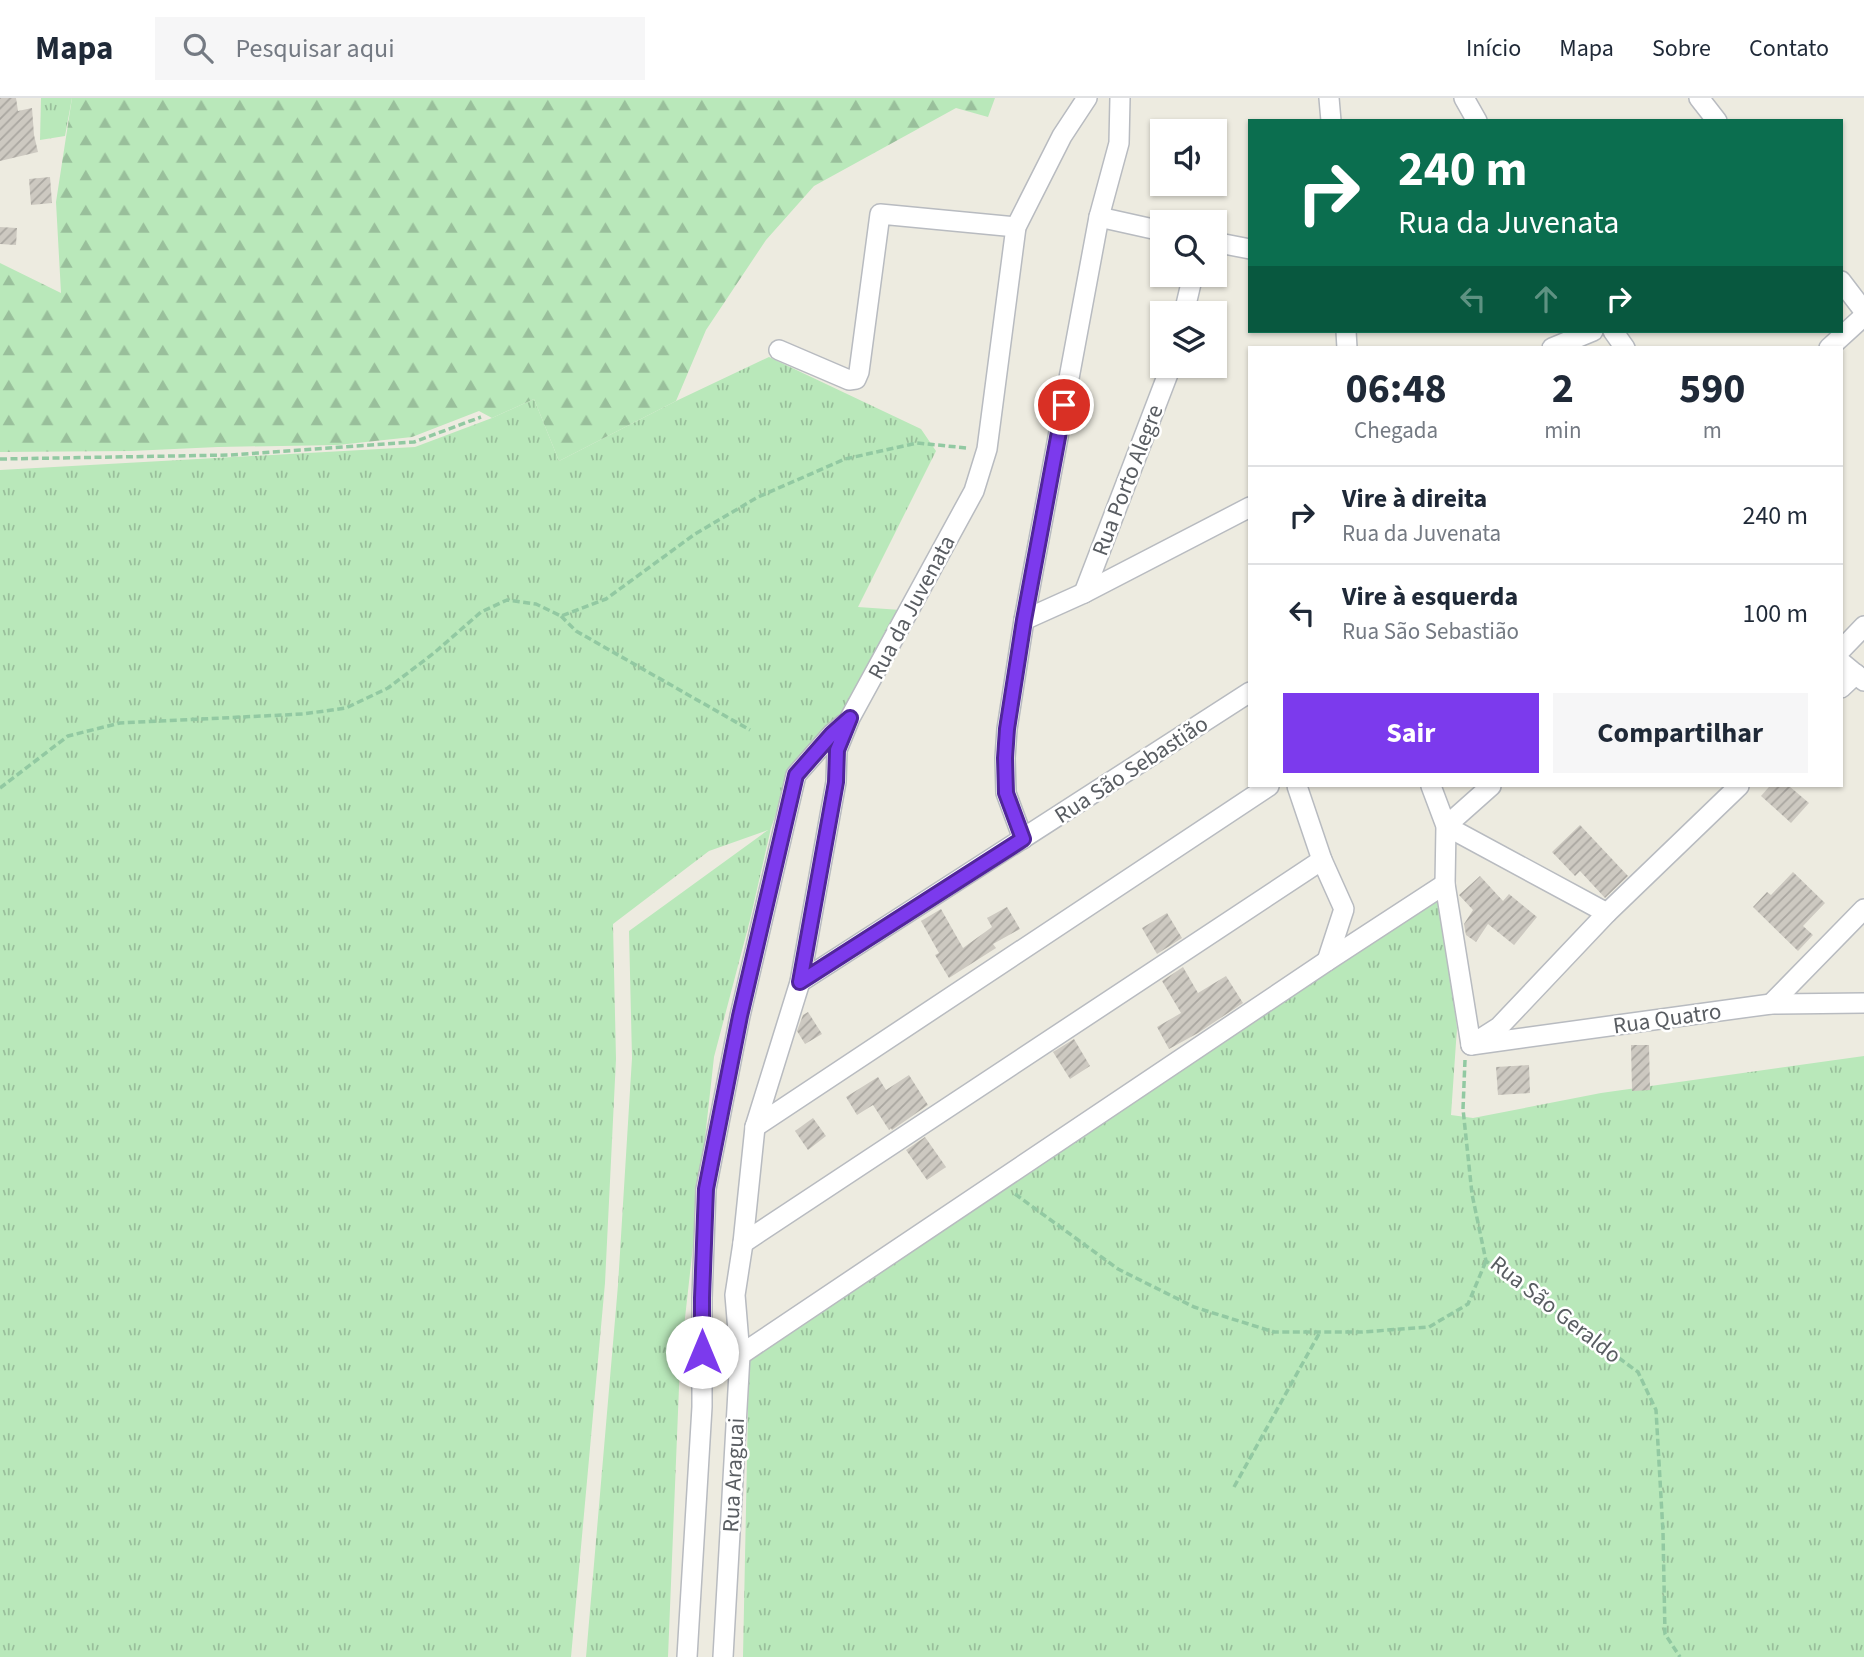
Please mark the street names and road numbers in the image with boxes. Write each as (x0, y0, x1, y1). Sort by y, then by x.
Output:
street label: Rua Porto Alegre (1083, 400, 1171, 561)
street label: Rua da Juvenata (860, 529, 963, 685)
street label: Rua São Sebastião (1048, 707, 1215, 831)
street label: Rua Quatro (1611, 995, 1723, 1042)
street label: Rua São Geraldo (1483, 1248, 1628, 1371)
street label: Rua Araguai (714, 1417, 753, 1533)

